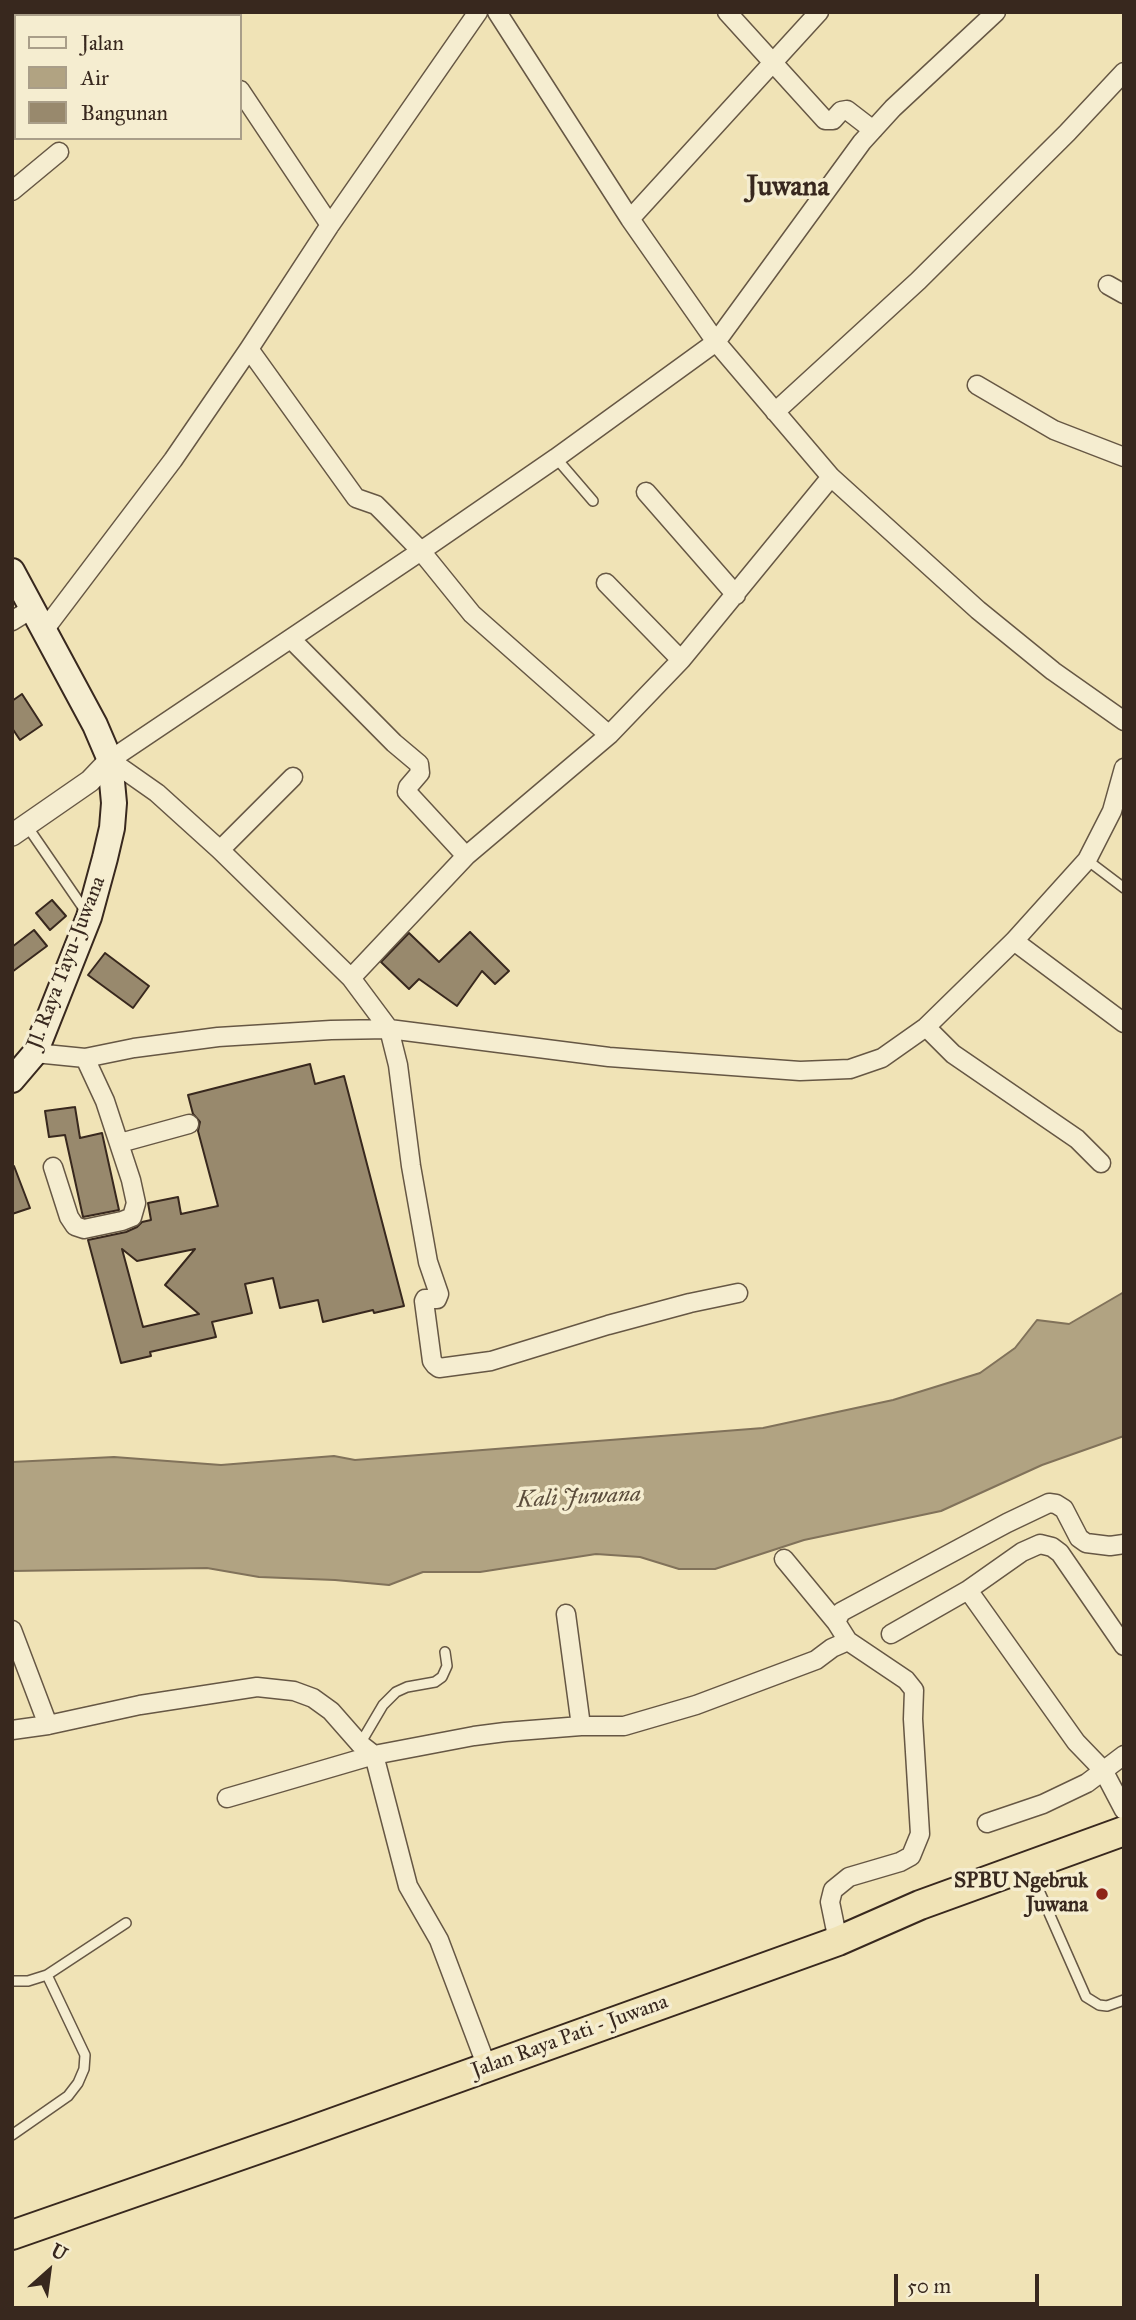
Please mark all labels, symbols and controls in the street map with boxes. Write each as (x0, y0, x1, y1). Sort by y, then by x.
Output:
legend (14, 14, 242, 140)
text: Jalan (81, 30, 124, 56)
text: Air (81, 65, 109, 91)
text: Bangunan (81, 100, 168, 126)
district label: Juwana (747, 171, 829, 205)
street label: Jl. Raya Tayu-Juwana (22, 873, 112, 1053)
water label: Kali Juwana (516, 1481, 642, 1515)
place label: SPBU Ngebruk Juwana (954, 1869, 1088, 1919)
marker: SPBU Ngebruk Juwana (1094, 1886, 1110, 1902)
street label: Jalan Raya Pati - Juwana (468, 1990, 672, 2084)
north arrow (14, 2236, 84, 2306)
text: U (47, 2238, 71, 2266)
scale bar (898, 2260, 1043, 2304)
text: 50 m (907, 2273, 951, 2299)

